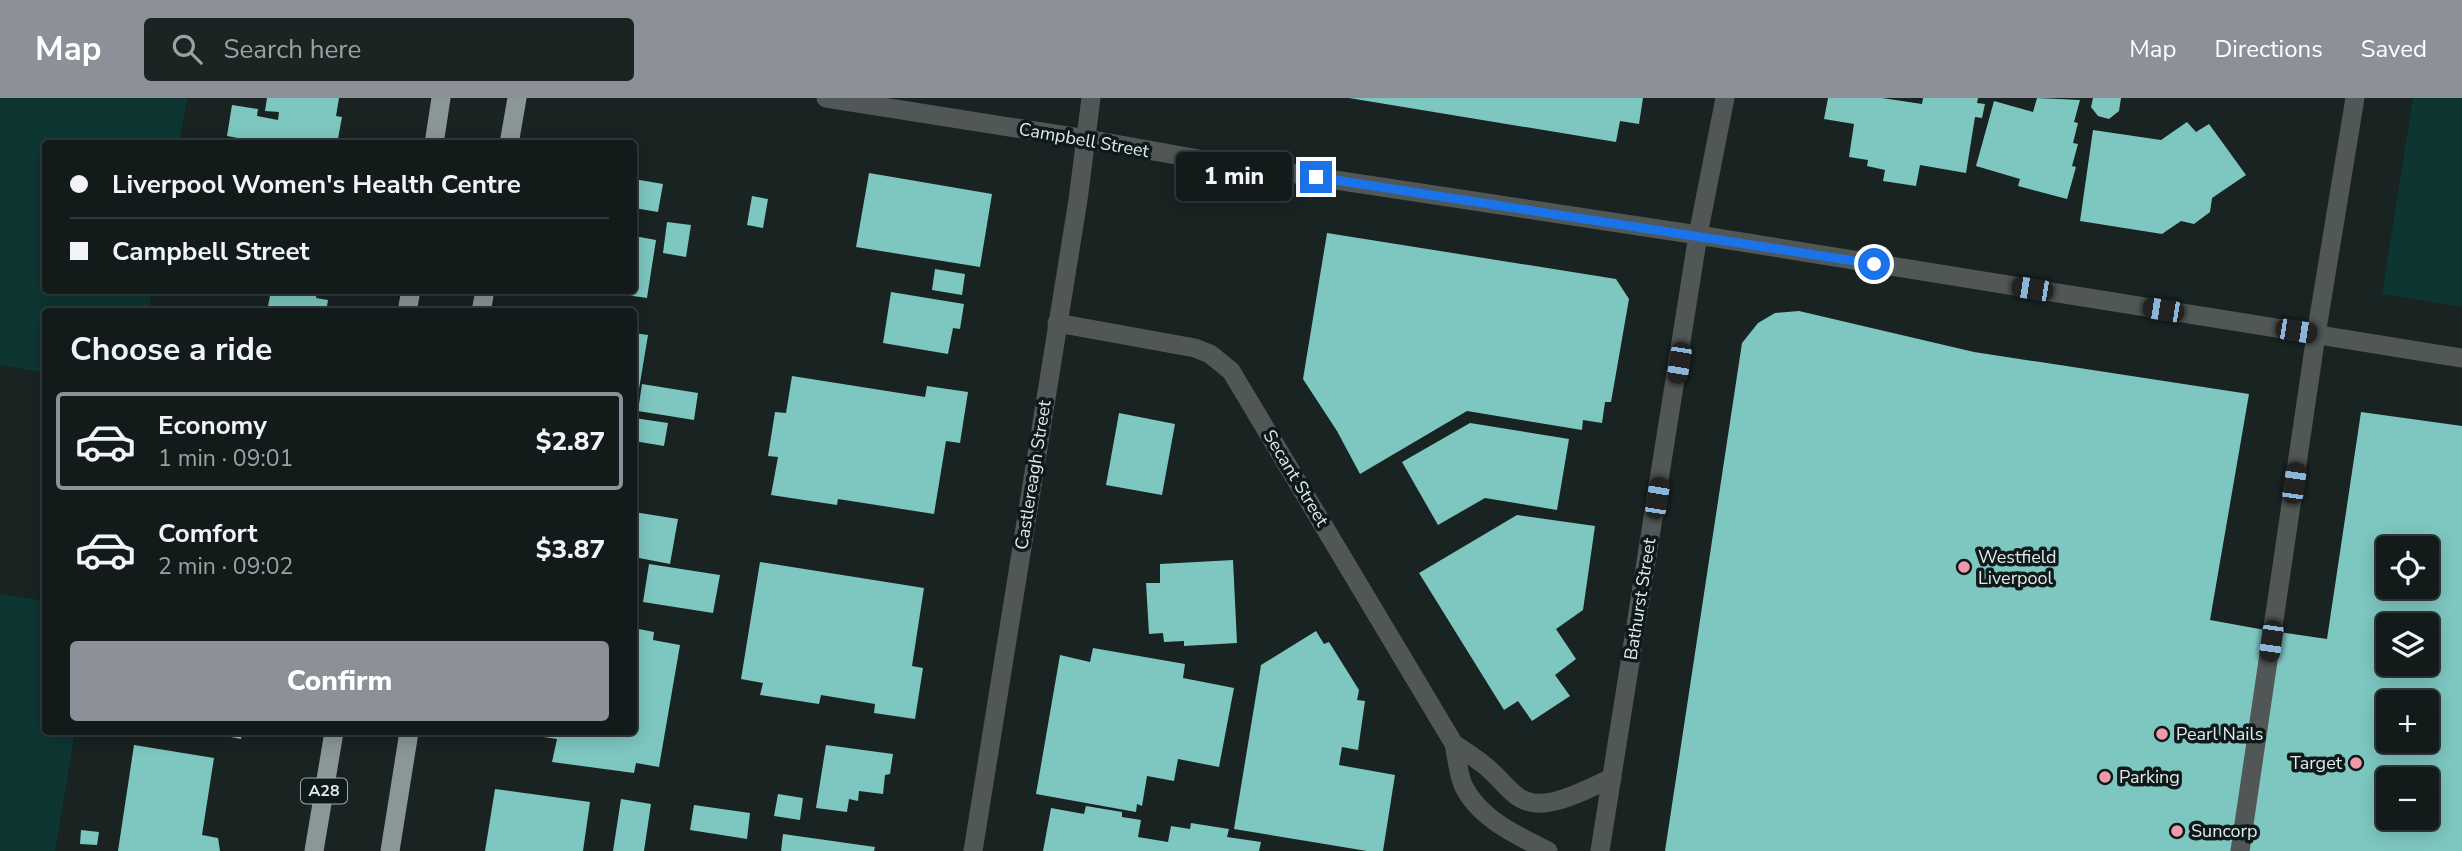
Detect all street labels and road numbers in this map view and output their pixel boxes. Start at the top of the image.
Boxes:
street label: Campbell Street [1017,117,1152,163]
street label: Castlereagh Street [1009,398,1057,551]
street label: Secant Street [1258,425,1335,531]
street label: Bathurst Street [1619,536,1662,662]
road number: A28 [301,778,347,804]

